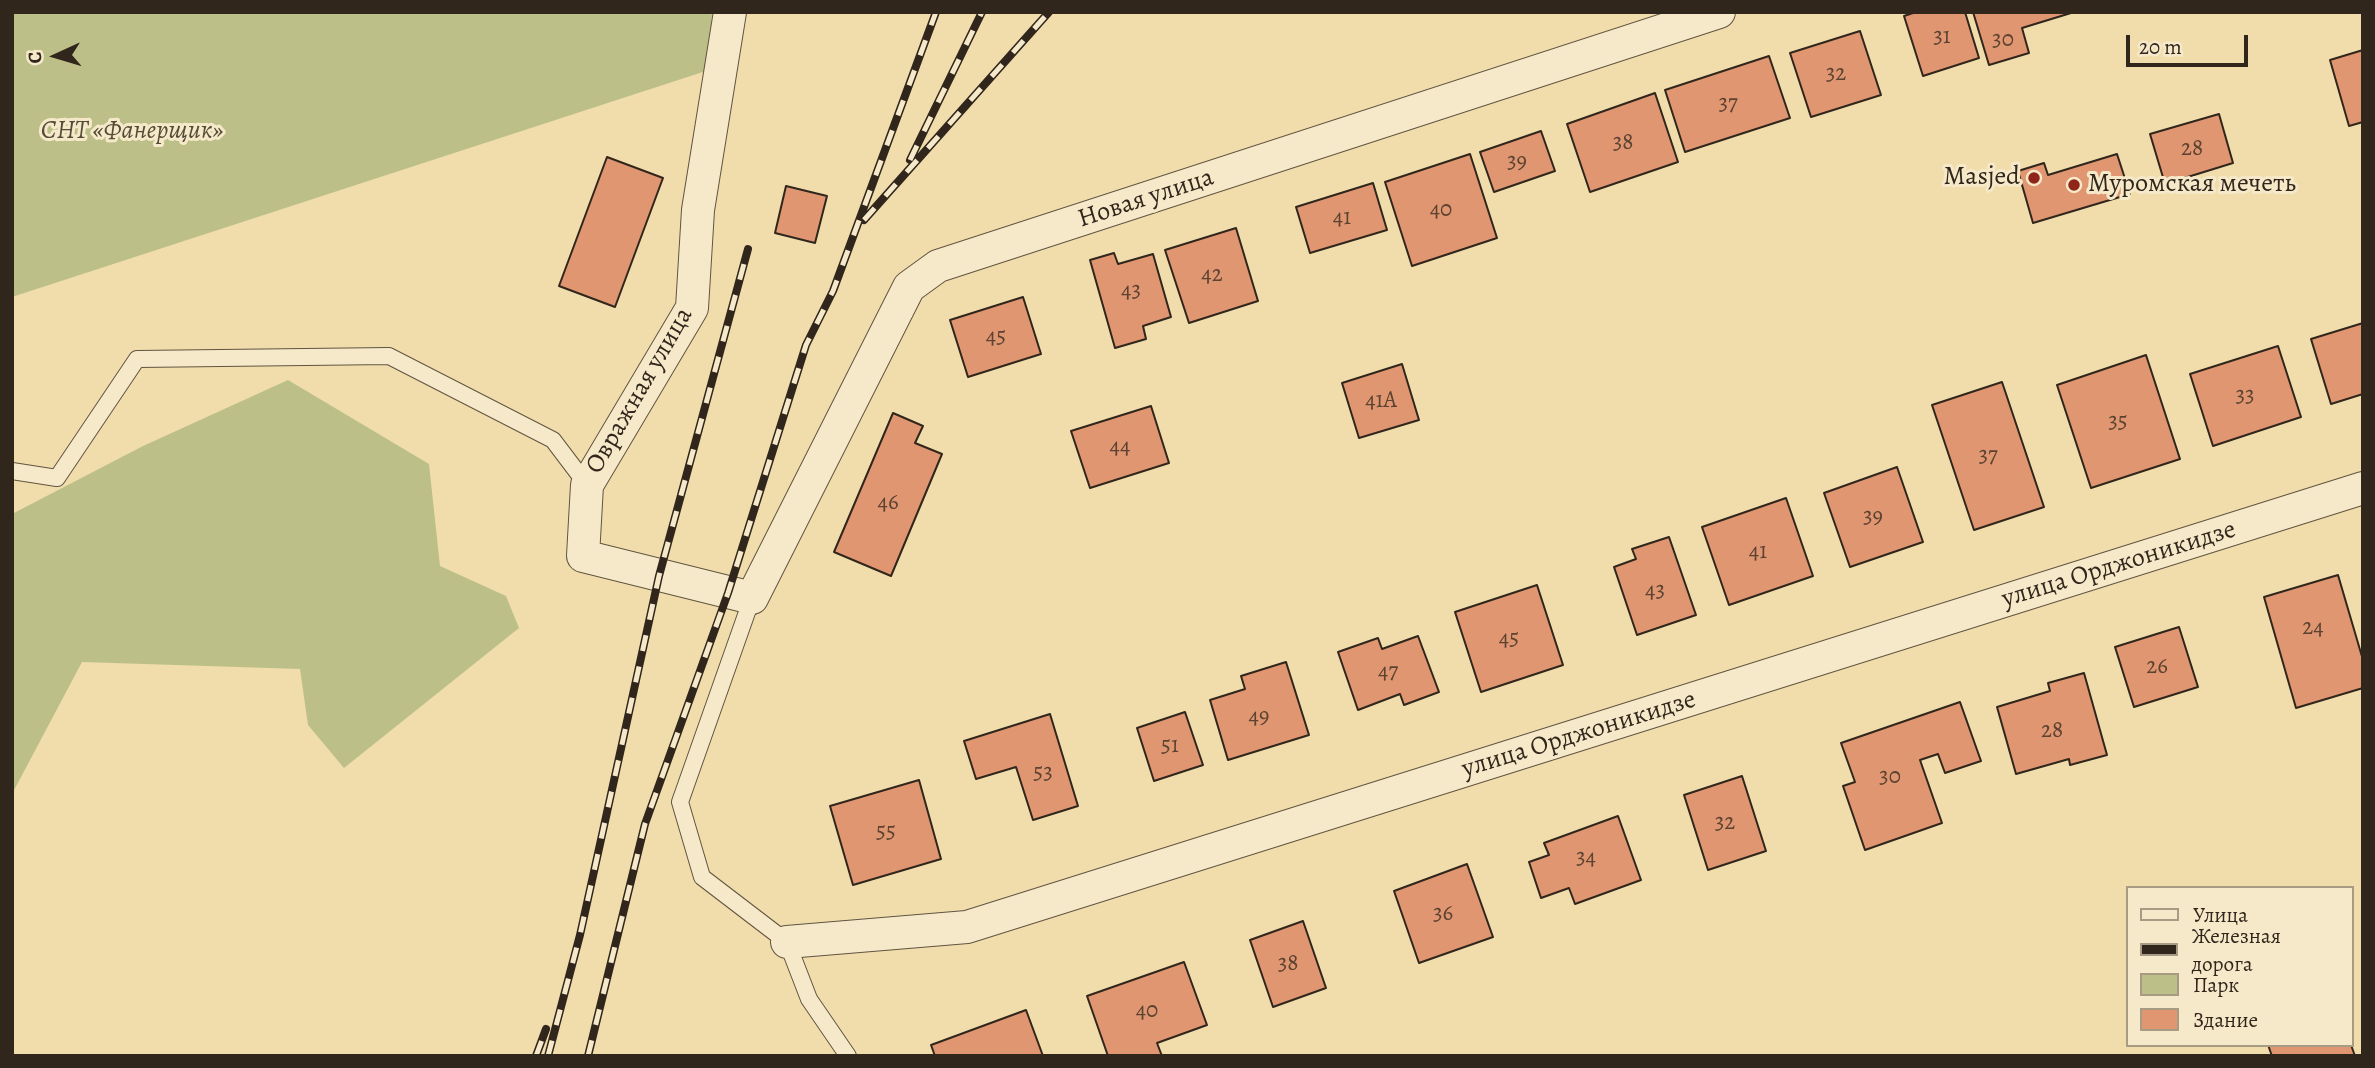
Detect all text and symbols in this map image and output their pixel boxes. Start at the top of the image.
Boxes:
north arrow [21,21,91,91]
scale bar [2130,21,2252,65]
house number: 31 [1933,23,1951,51]
house number: 30 [1992,26,2014,54]
text: 20 m [2139,33,2182,61]
text: С [22,51,48,64]
house number: 32 [1826,60,1846,88]
house number: 37 [1718,90,1738,118]
park label: СНТ «Фанерщик» [41,116,223,148]
house number: 38 [1613,129,1633,157]
house number: 28 [2181,135,2203,163]
house number: 39 [1507,148,1527,176]
street label: Новая улица [1074,162,1218,236]
place label: Masjed [1944,162,2020,194]
place label: Муромская мечеть [2088,169,2296,201]
marker: Masjed [2026,170,2042,186]
marker: Муромская мечеть [2066,177,2082,193]
house number: 40 [1430,196,1452,224]
house number: 41 [1333,204,1351,232]
house number: 42 [1201,261,1223,289]
house number: 43 [1121,277,1141,305]
street label: Овражная улица [580,302,700,480]
house number: 45 [986,323,1006,351]
house number: 33 [2235,382,2255,410]
house number: 41А [1365,387,1397,415]
house number: 35 [2108,408,2128,436]
house number: 44 [1110,433,1130,461]
house number: 37 [1978,442,1998,470]
house number: 46 [877,489,899,517]
house number: 39 [1863,503,1883,531]
street label: улица Орджоникидзе [1998,515,2240,615]
house number: 41 [1749,538,1767,566]
house number: 43 [1645,577,1665,605]
house number: 24 [2302,614,2324,642]
house number: 45 [1499,625,1519,653]
house number: 26 [2146,653,2168,681]
house number: 47 [1378,658,1398,686]
street label: улица Орджоникидзе [1458,685,1700,785]
house number: 49 [1249,703,1269,731]
house number: 28 [2041,717,2063,745]
house number: 51 [1161,732,1179,760]
house number: 53 [1033,759,1053,787]
house number: 30 [1879,763,1901,791]
house number: 32 [1715,809,1735,837]
house number: 55 [876,818,896,846]
house number: 34 [1576,844,1596,872]
legend [2126,886,2354,1047]
house number: 36 [1433,900,1453,928]
text: Улица [2193,901,2248,929]
text: Железная дорога [2192,922,2281,978]
house number: 38 [1278,950,1298,978]
text: Парк [2193,971,2239,999]
house number: 40 [1136,997,1158,1025]
text: Здание [2193,1006,2258,1034]

